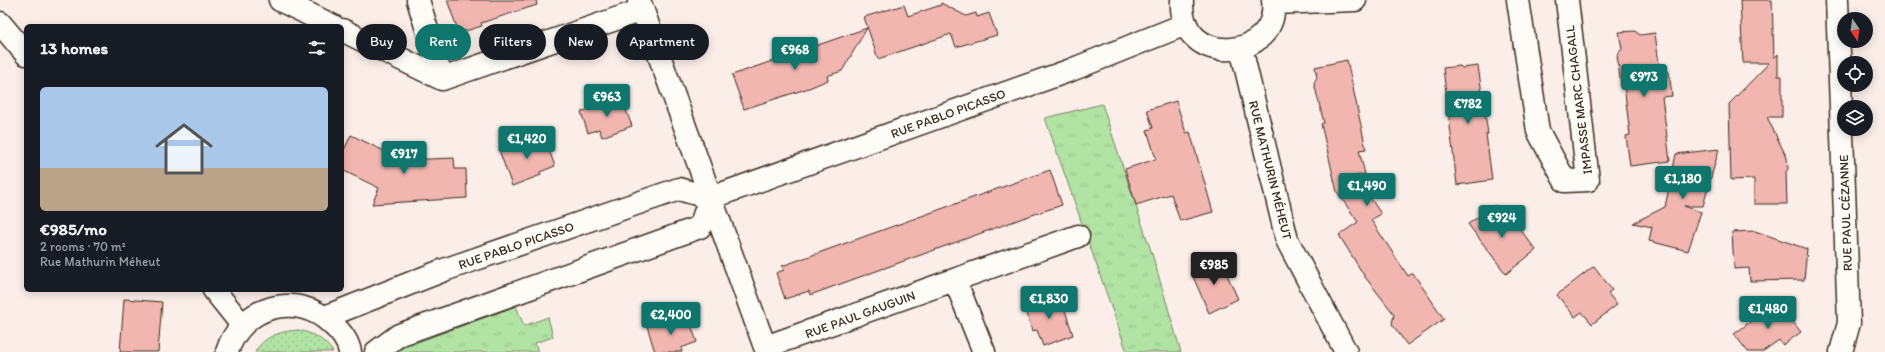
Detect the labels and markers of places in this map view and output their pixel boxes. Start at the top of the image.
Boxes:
pin: €968 [771,37,819,71]
pin: €973 [1620,64,1668,98]
pin: €963 [583,84,631,118]
pin: €782 [1444,91,1492,125]
pin: €1,420 [494,126,560,160]
pin: €917 [380,141,428,175]
pin: €1,180 [1650,166,1716,200]
pin: €1,490 [1334,173,1400,207]
pin: €924 [1478,205,1526,239]
pin: €985 [1190,252,1238,286]
pin: €1,830 [1016,286,1082,320]
pin: €1,480 [1735,296,1801,330]
pin: €2,400 [638,302,704,336]

